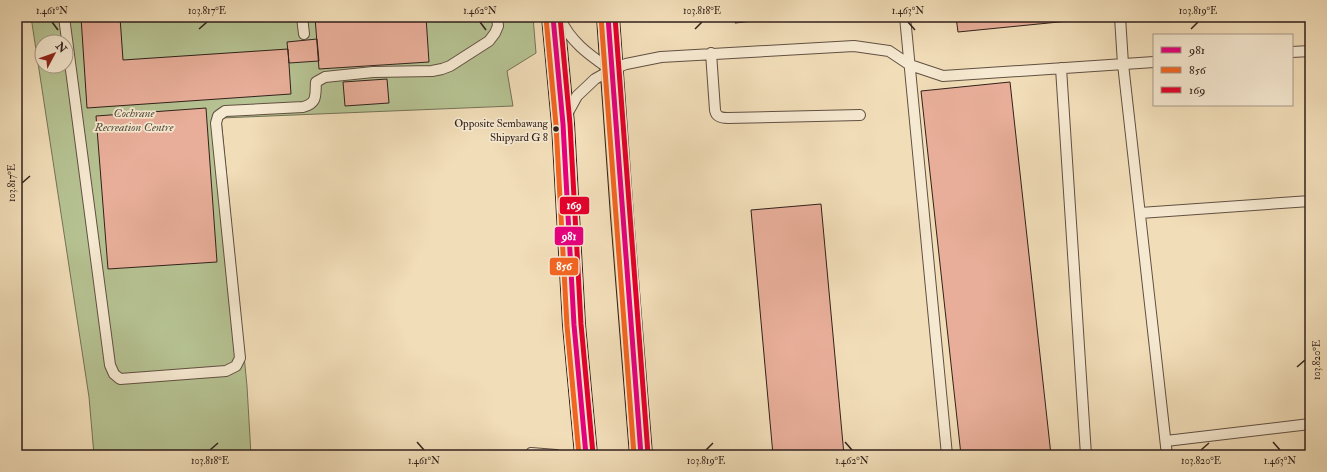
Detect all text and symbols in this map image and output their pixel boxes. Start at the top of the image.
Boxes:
text: 1.461°N [36,5,68,17]
text: 103.817°E [188,5,226,17]
text: 1.462°N [463,5,497,17]
text: 103.818°E [683,5,721,17]
text: 1.463°N [892,5,924,17]
text: 103.819°E [1179,5,1217,17]
north arrow [34,34,74,74]
legend [1153,34,1293,106]
text: N [52,39,70,57]
text: 981 [1188,43,1205,58]
text: 856 [1189,63,1207,78]
text: 169 [1189,83,1205,98]
park label: Cochrane Recreation Centre [94,106,174,135]
place label: Opposite Sembawang Shipyard G 8 [454,117,549,145]
marker: Opposite Sembawang Shipyard G 8 [551,124,561,134]
text: 103.817°E [6,164,18,202]
line badge: 169 [559,196,590,215]
text: 169 [566,199,582,212]
line badge: 981 [554,226,584,246]
text: 981 [561,230,576,243]
line badge: 856 [549,257,579,276]
text: 856 [556,260,573,273]
text: 103.820°E [1311,340,1323,380]
text: 103.818°E [191,455,229,467]
text: 1.461°N [408,455,440,467]
text: 103.819°E [687,455,725,467]
text: 1.462°N [835,455,869,467]
text: 103.820°E [1181,455,1221,467]
text: 1.463°N [1264,455,1296,467]

